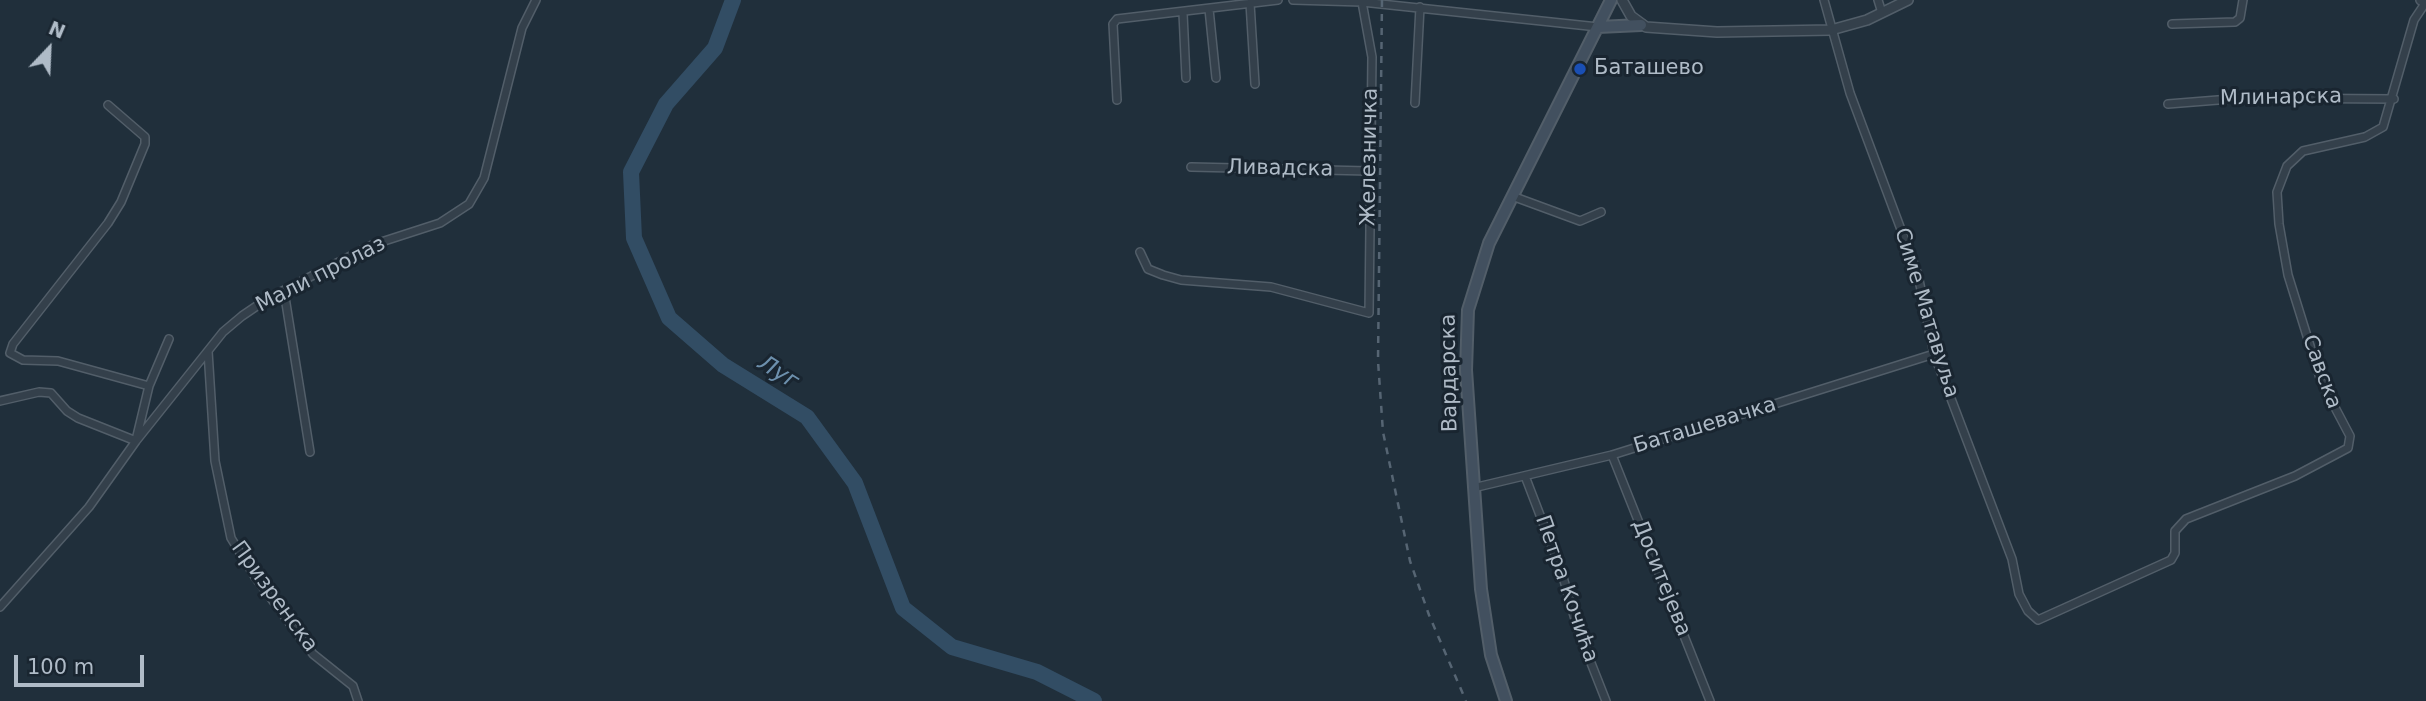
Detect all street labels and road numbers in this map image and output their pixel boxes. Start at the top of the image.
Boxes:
street label: Млинарска [2220,84,2342,112]
street label: Железничка [1356,88,1384,226]
street label: Ливадска [1227,155,1333,183]
street label: Симе Матавуља [1888,225,1964,401]
street label: Мали пролаз [252,232,390,318]
street label: Вардарска [1436,314,1464,432]
street label: Савска [2296,332,2346,412]
street label: Баташевачка [1631,392,1779,460]
street label: Петра Кочића [1529,512,1603,666]
street label: Доситејева [1626,516,1696,640]
street label: Призренска [225,537,323,657]

